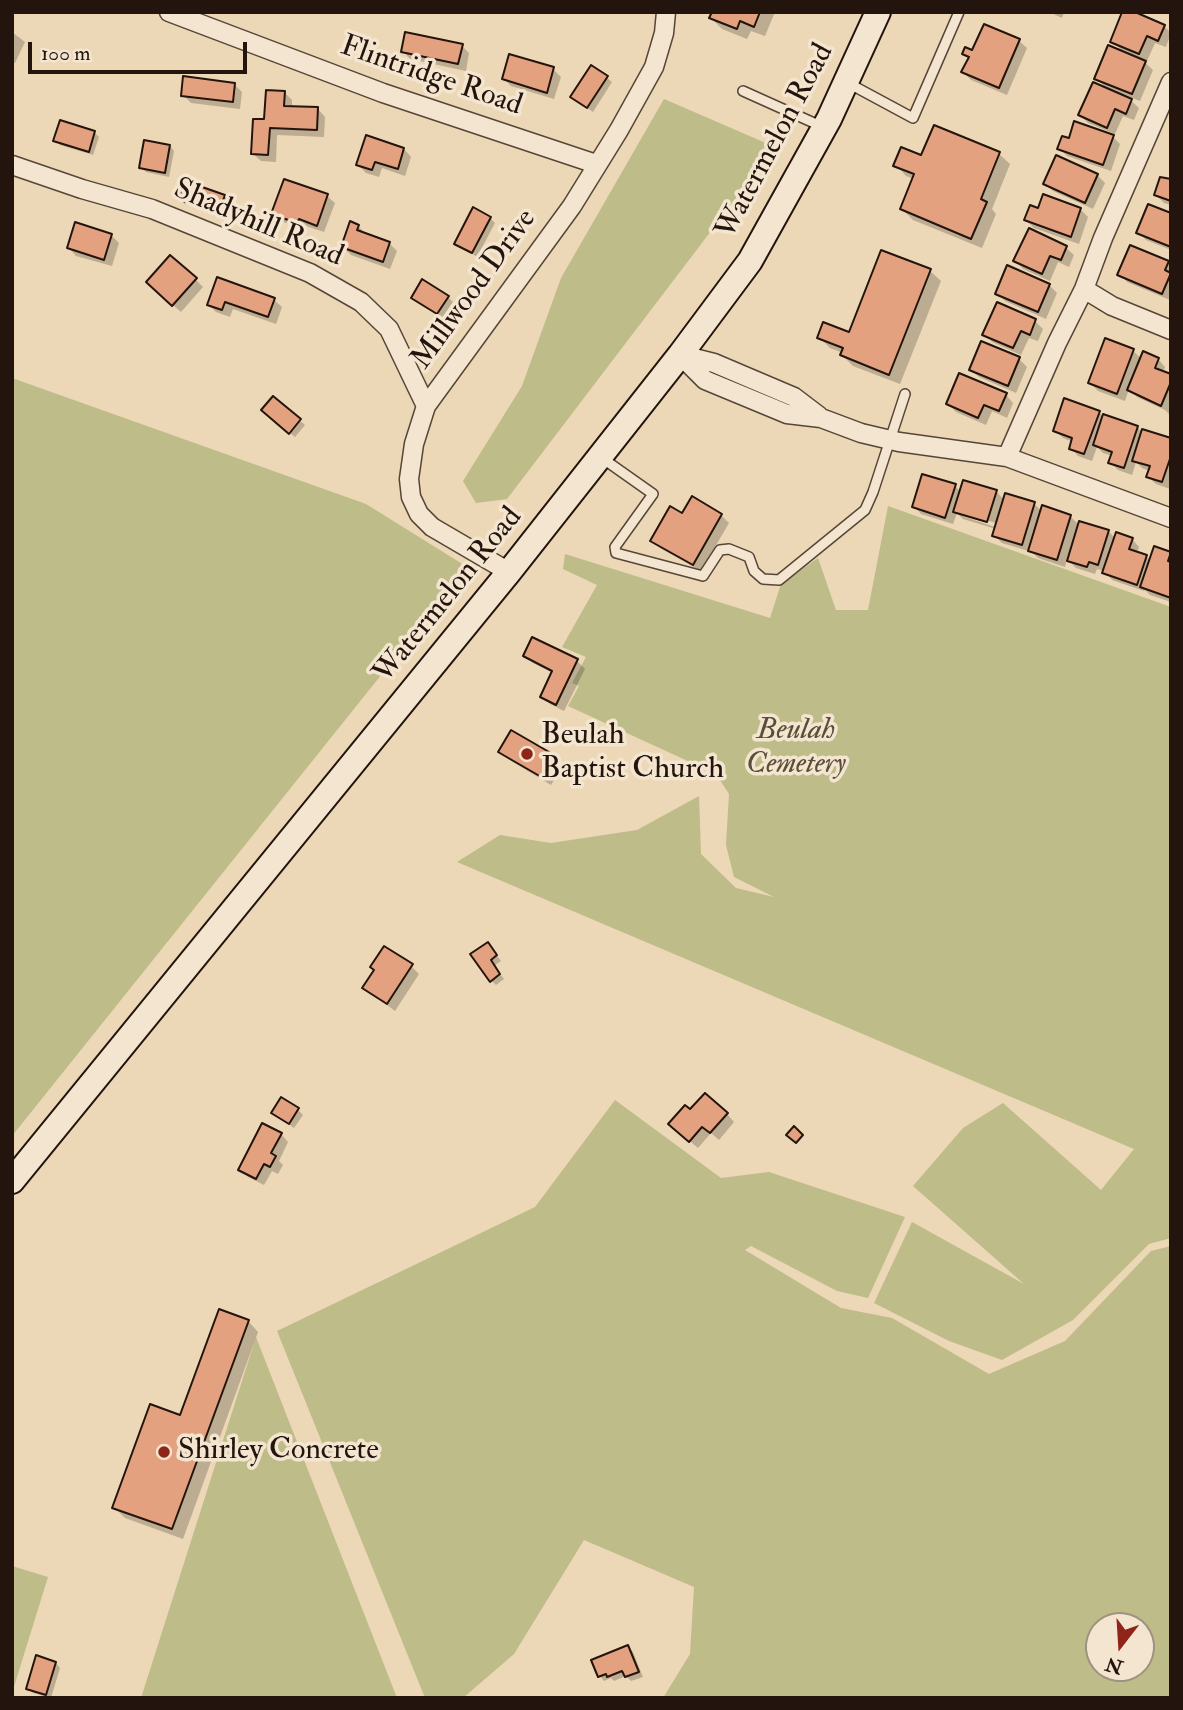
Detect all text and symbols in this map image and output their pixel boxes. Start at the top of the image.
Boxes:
scale bar [32,28,250,72]
street label: Flintridge Road [335,29,527,125]
street label: Watermelon Road [709,38,843,246]
text: 100 m [41,40,91,67]
street label: Shadyhill Road [168,172,348,276]
street label: Millwood Drive [405,203,545,377]
street label: Watermelon Road [367,501,531,691]
park label: Beulah Cemetery [746,714,846,784]
place label: Beulah Baptist Church [541,719,724,790]
marker: Beulah Baptist Church [519,746,535,762]
place label: Shirley Concrete [178,1434,379,1470]
marker: Shirley Concrete [156,1444,172,1460]
north arrow [1085,1612,1155,1682]
text: N [1103,1651,1126,1679]

